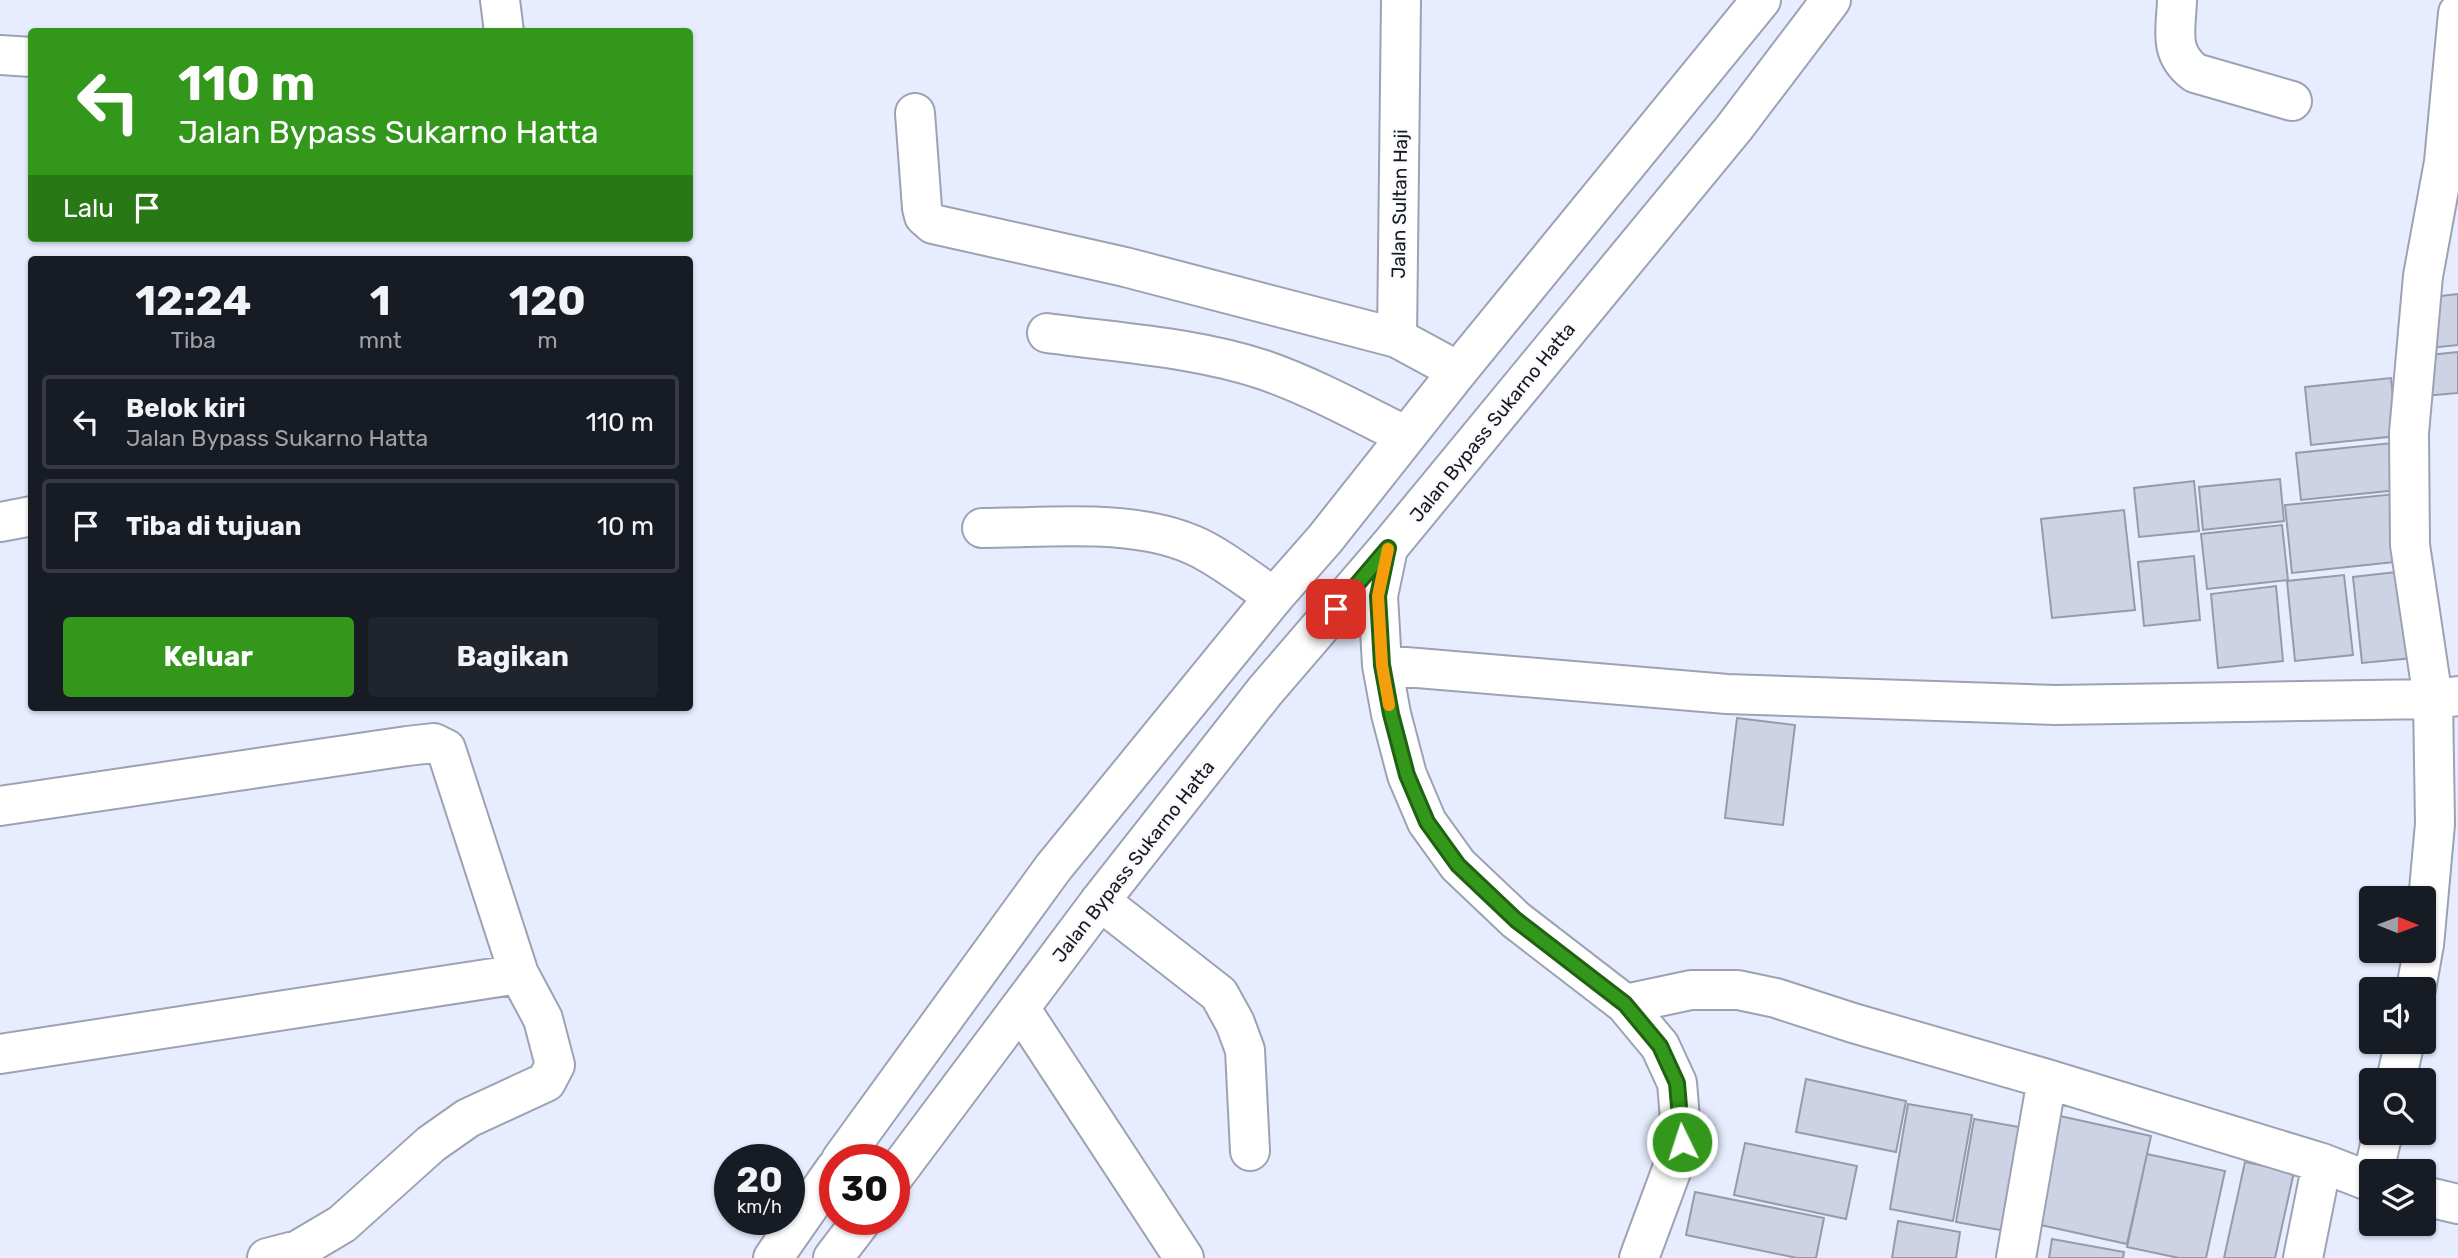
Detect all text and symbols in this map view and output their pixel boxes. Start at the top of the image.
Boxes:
text: 110 m [178,54,315,112]
icon: left [63,56,154,147]
text: Jalan Bypass Sukarno Hatta [178,113,599,151]
street label: Jalan Sultan Haji [1387,129,1412,279]
icon: arrive [128,189,166,227]
text: Lalu [63,193,114,224]
text: 12:24 [135,276,251,326]
text: 1 [370,276,391,326]
text: 120 [509,276,586,326]
street label: Jalan Bypass Sukarno Hatta [1405,318,1580,527]
text: Tiba [171,326,216,354]
text: mnt [359,326,402,354]
text: m [537,326,558,354]
text: Belok kiri [126,393,246,424]
icon: left [67,403,105,441]
text: 110 m [586,407,654,438]
text: Jalan Bypass Sukarno Hatta [126,424,428,452]
icon: arrive [67,507,105,545]
text: Tiba di tujuan [126,511,301,542]
text: 10 m [597,511,654,542]
pin [1306,579,1366,639]
icon: arrive [1317,590,1355,628]
button: Keluar [63,617,354,697]
button: Bagikan [368,617,658,697]
street label: Jalan Bypass Sukarno Hatta [1047,756,1219,967]
north arrow [2359,886,2436,962]
map controls [2359,886,2436,1236]
button: sound [2359,977,2436,1054]
button: search [2359,1068,2436,1145]
position arrow [1645,1105,1719,1179]
speed limit sign: 30 [819,1144,910,1235]
text: 20 [736,1159,783,1201]
button: layers [2359,1159,2436,1236]
text: km/h [737,1196,782,1218]

